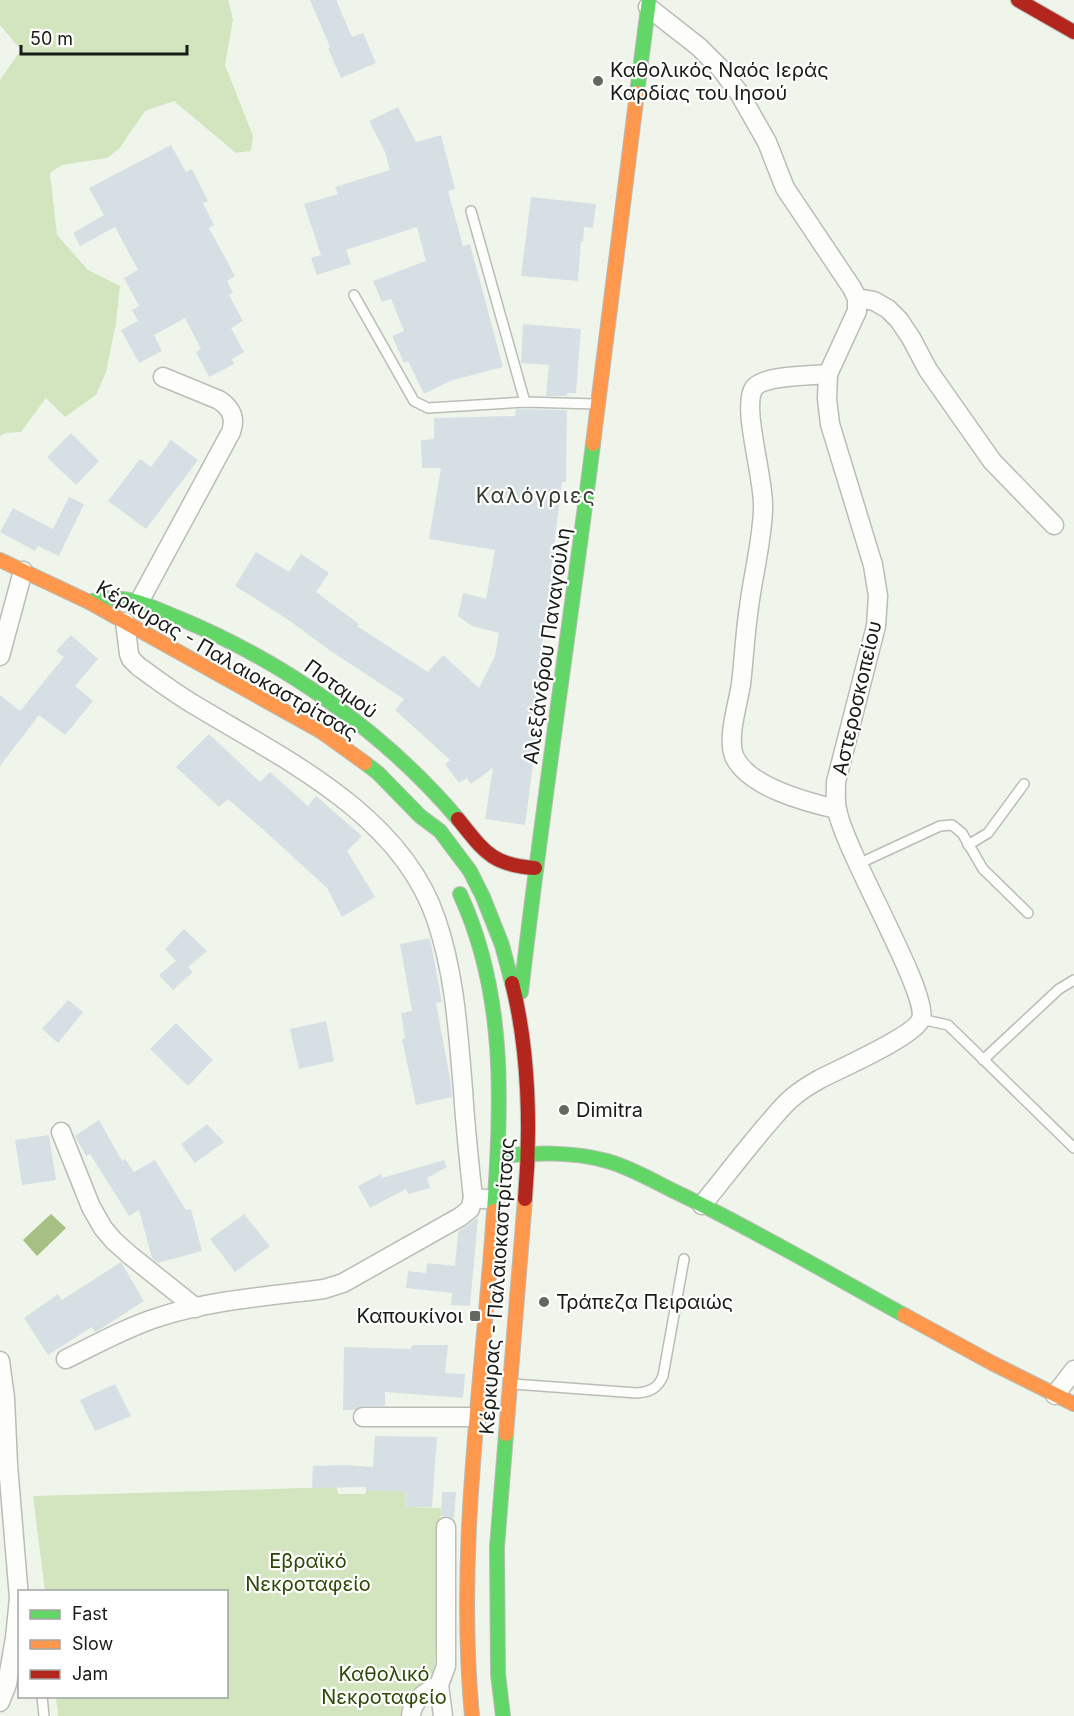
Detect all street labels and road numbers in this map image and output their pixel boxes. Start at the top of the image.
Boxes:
street label: Αλεξάνδρου Παναγούλη [519,526,575,766]
street label: Κέρκυρας - Παλαιοκαστρίτσας [92,575,362,745]
street label: Αστεροσκοπείου [828,618,886,778]
street label: Ποταμού [300,654,382,724]
street label: Κέρκυρας - Παλαιοκαστρίτσας [475,1137,519,1435]

